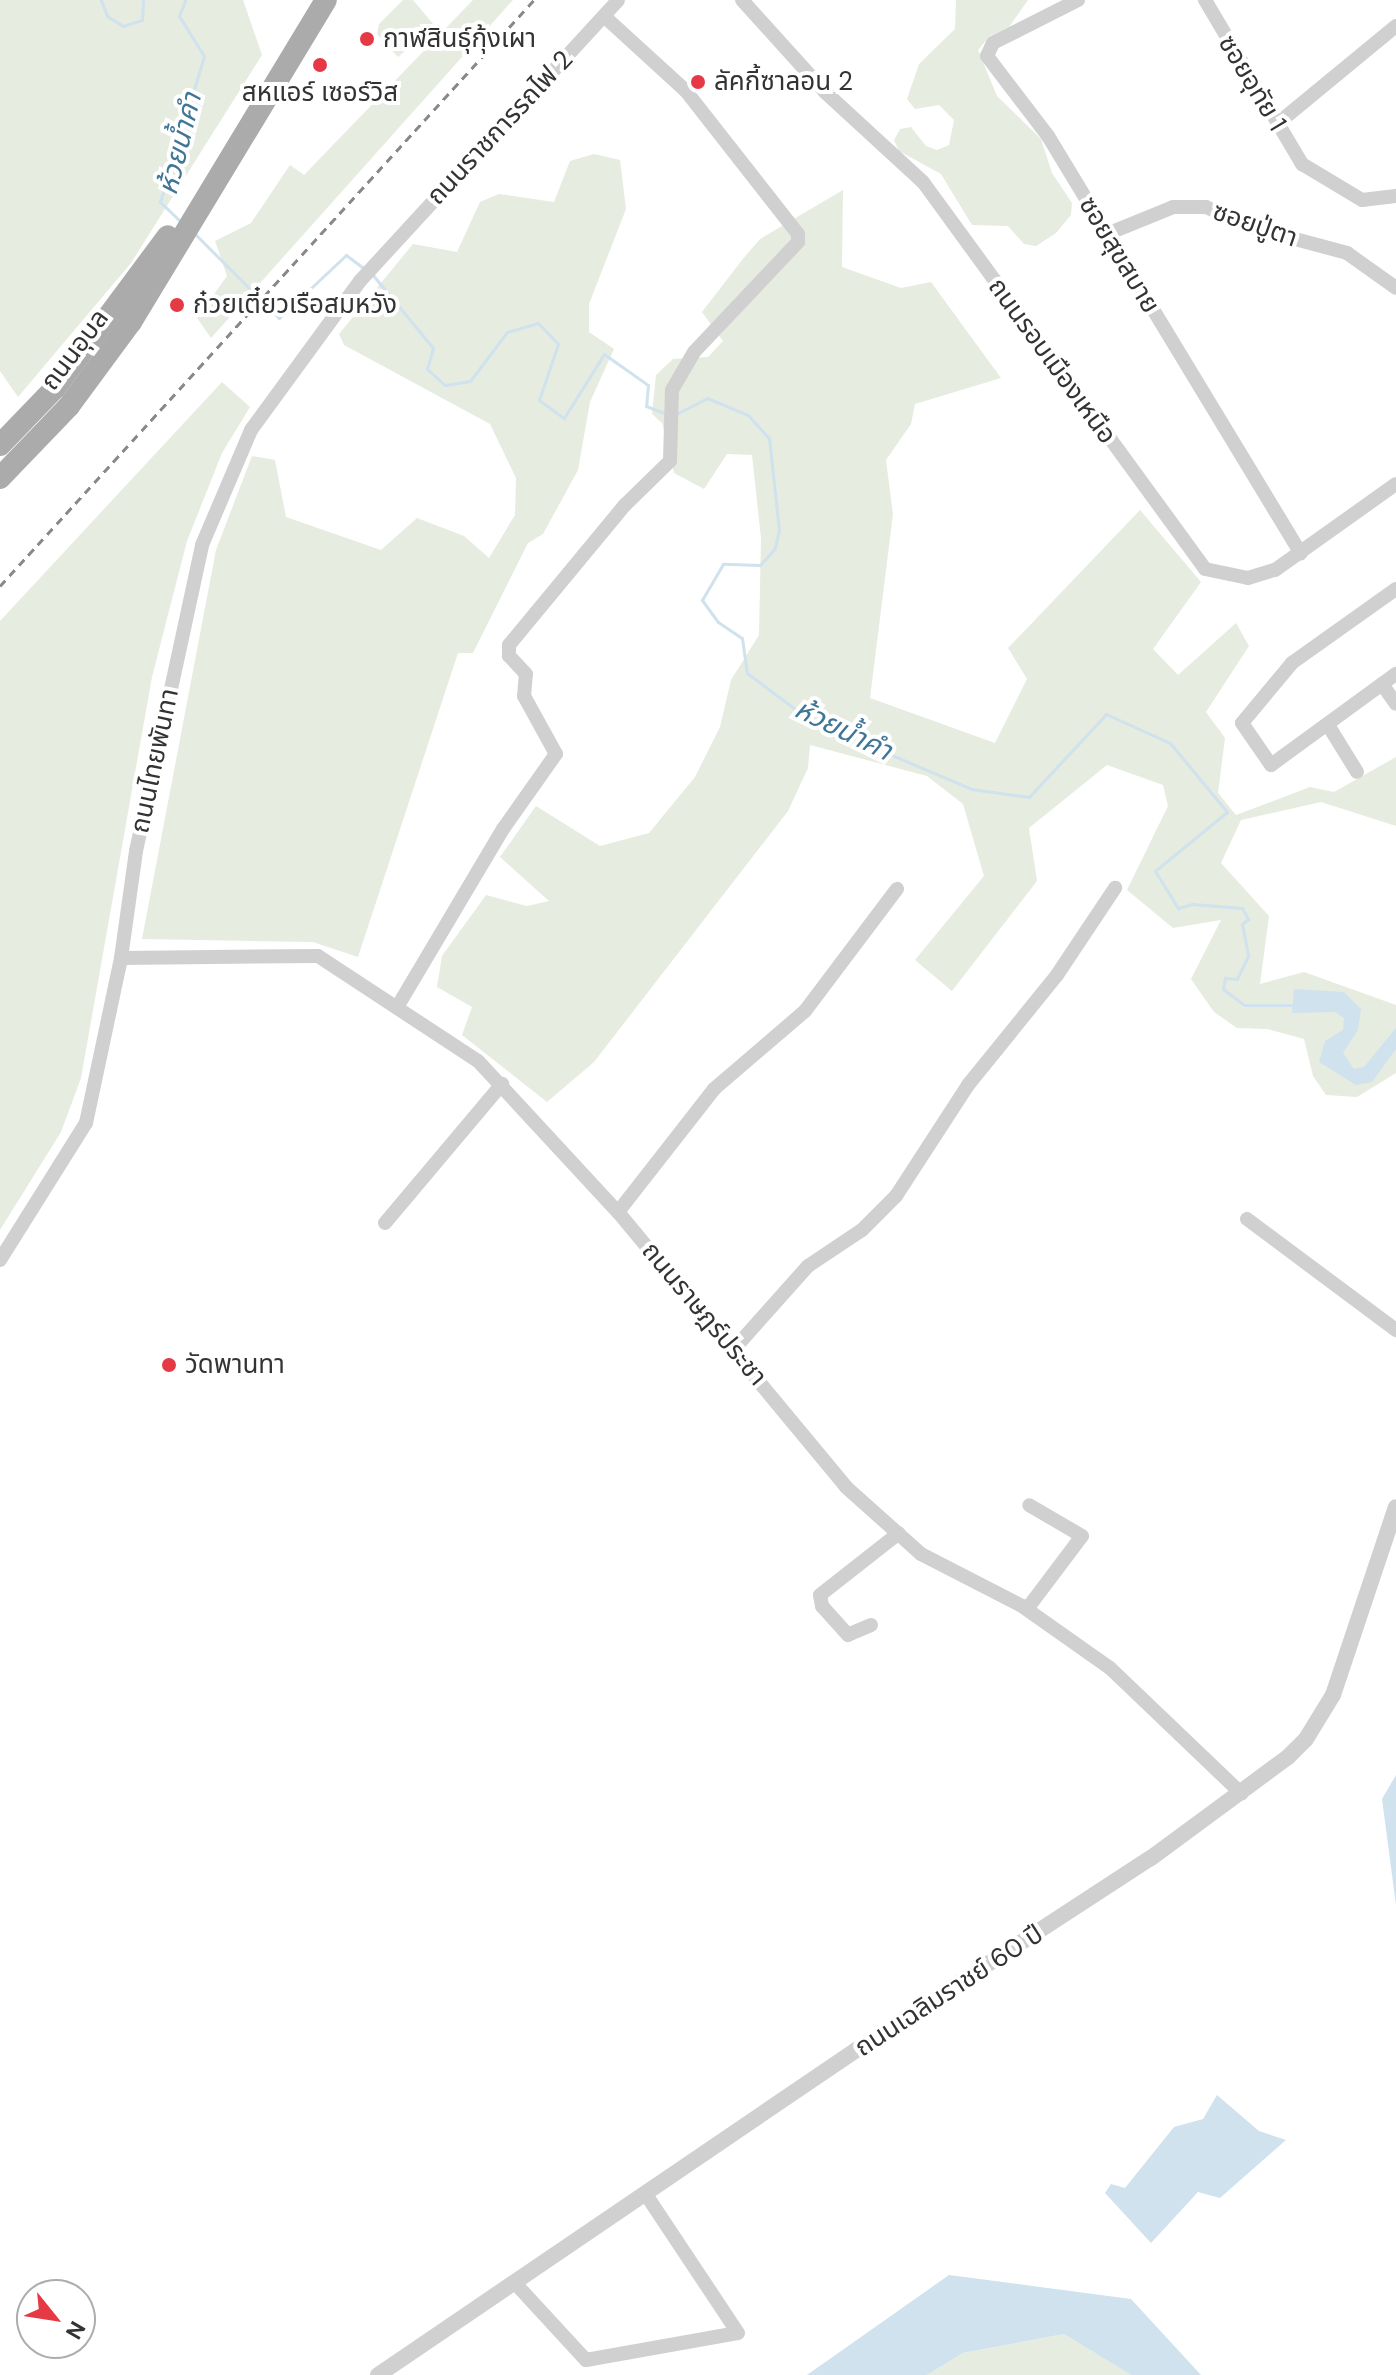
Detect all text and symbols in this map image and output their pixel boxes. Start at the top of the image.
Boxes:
place label: กาฬสินธุ์กุ้งเผา [383,23,536,55]
marker: กาฬสินธุ์กุ้งเผา [358,30,376,48]
street label: ซอยอุทัย 1 [1211,30,1293,136]
street label: ถนนราชการรถไฟ 2 [421,44,579,212]
marker: สหแอร์ เซอร์วิส [311,56,329,74]
place label: ลัคกี้ซาลอน 2 [714,66,853,98]
marker: ลัคกี้ซาลอน 2 [689,73,707,91]
place label: สหแอร์ เซอร์วิส [242,77,398,109]
water label: ห้วยน้ำคำ [151,90,209,198]
street label: ซอยสุขสบาย [1072,191,1166,319]
street label: ซอยปู่ตา [1208,196,1302,254]
street label: ถนนรอบเมืองเหนือ [981,272,1123,450]
place label: ก๋วยเตี๋ยวเรือสมหวัง [193,289,397,321]
marker: ก๋วยเตี๋ยวเรือสมหวัง [168,296,186,314]
street label: ถนนอุบล [35,303,115,397]
street label: ถนนไทยพันทา [124,686,186,836]
water label: ห้วยน้ำคำ [789,692,897,768]
street label: ถนนราษฎร์ประชา [635,1236,773,1392]
place label: วัดพานทา [185,1349,285,1381]
marker: วัดพานทา [160,1356,178,1374]
street label: ถนนเฉลิมราชย์ 60 ปี [849,1919,1049,2063]
north arrow [16,2279,96,2359]
text: N [59,2316,92,2344]

